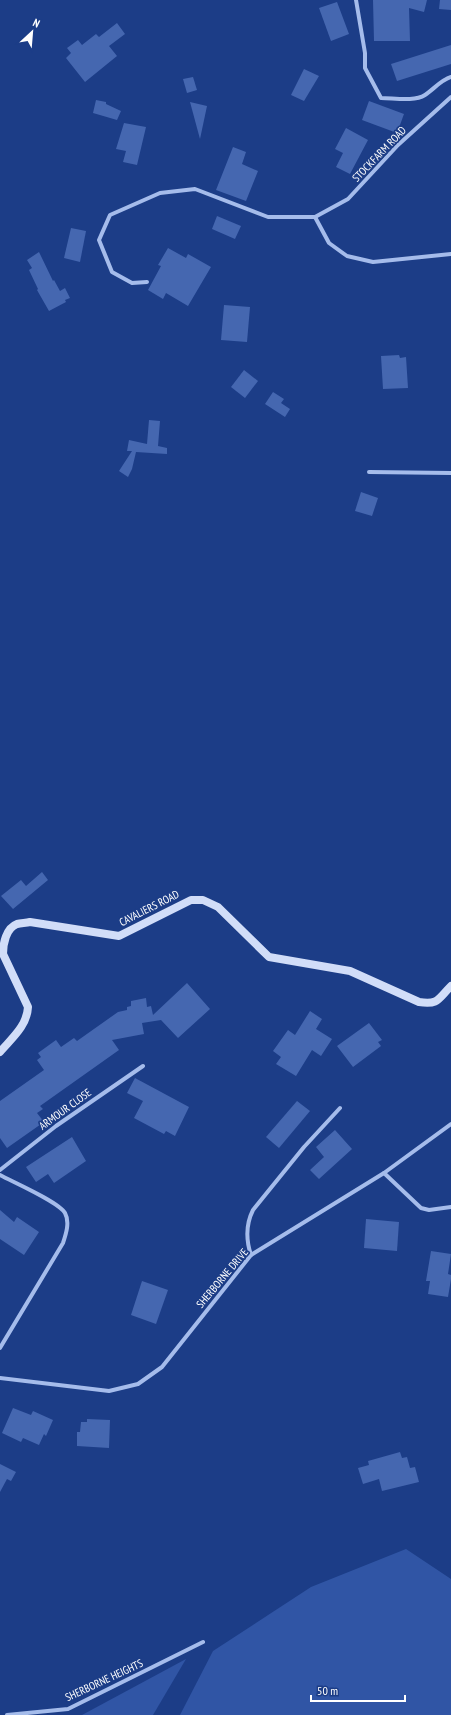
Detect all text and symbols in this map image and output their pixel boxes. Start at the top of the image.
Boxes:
north arrow [12,12,52,52]
text: N [31,15,42,31]
street label: STOCKFARM ROAD [349,123,409,185]
street label: CAVALIERS ROAD [117,887,181,929]
street label: ARMOUR CLOSE [36,1085,94,1133]
street label: SHERBORNE DRIVE [193,1245,251,1311]
street label: SHERBORNE HEIGHTS [63,1656,145,1704]
scale bar [311,1677,405,1703]
text: 50 m [317,1683,338,1698]

